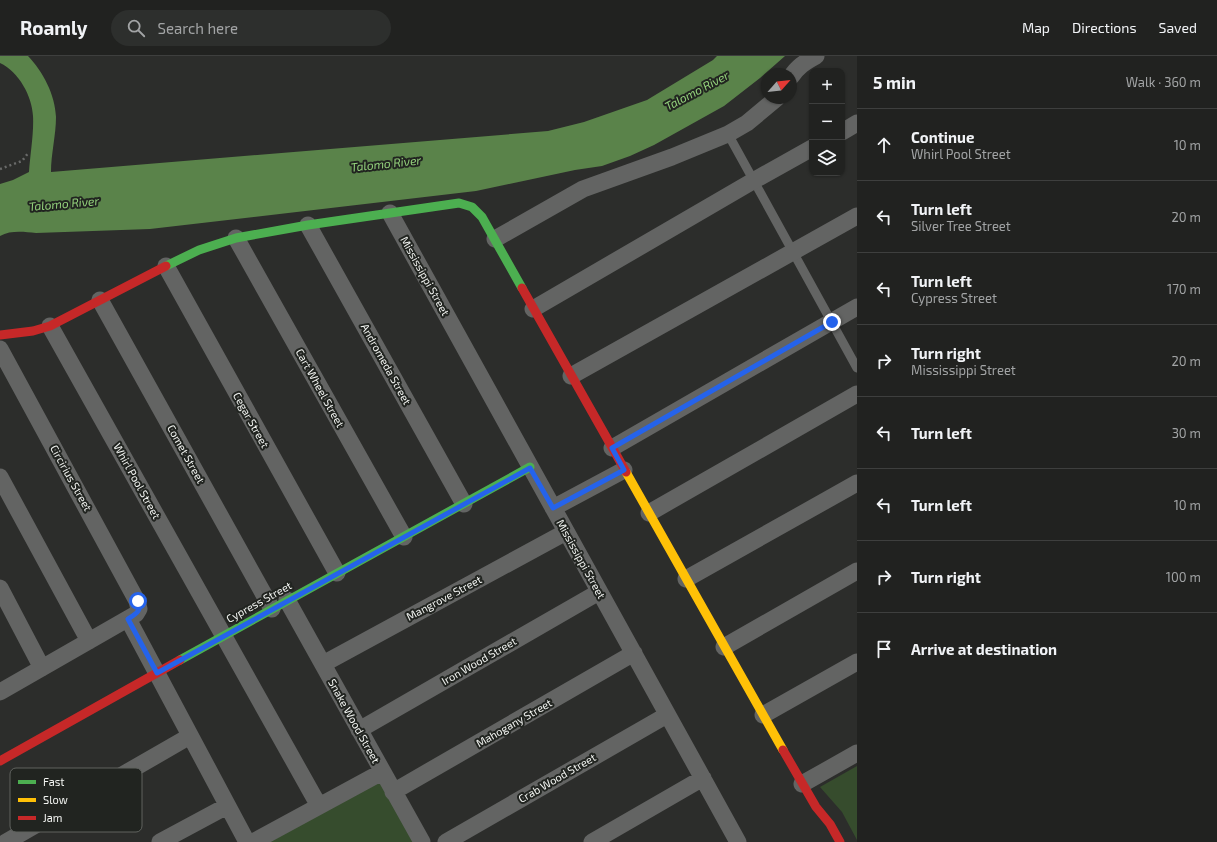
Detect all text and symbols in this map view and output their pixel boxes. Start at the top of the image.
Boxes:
search box [111,10,391,46]
text: Roamly [20,16,87,39]
icon: search [125,17,147,39]
text: Search here [157,19,238,37]
text: Map [1022,19,1050,36]
text: Directions [1072,19,1137,36]
text: Saved [1159,19,1197,36]
water label: Talomo River [662,67,731,113]
north arrow [761,68,797,104]
map controls [809,68,845,176]
button: + [809,68,845,104]
text: 5 min [873,72,916,92]
text: Walk · 360 m [1126,74,1201,90]
button: − [809,104,845,140]
text: Continue [911,128,974,146]
icon: ahead [873,134,895,156]
text: 10 m [1174,137,1201,153]
button: layers [809,140,845,176]
text: Whirl Pool Street [911,146,1011,162]
water label: Talomo River [350,152,422,174]
water label: Talomo River [28,193,100,213]
text: Turn left [911,200,972,218]
icon: left [873,206,895,228]
text: 20 m [1172,209,1201,225]
text: Silver Tree Street [911,218,1011,234]
street label: Mississippi Street [398,234,453,318]
text: Turn left [911,272,972,290]
icon: left [873,278,895,300]
text: 170 m [1167,281,1201,297]
text: Cypress Street [911,290,997,306]
route end [823,313,841,331]
street label: Andromeda Street [359,321,414,407]
text: Turn right [911,344,981,362]
street label: Cart Wheel Street [293,346,347,429]
icon: right [873,350,895,372]
text: 20 m [1172,353,1201,369]
text: Mississippi Street [911,362,1016,378]
street label: Cegar Street [231,390,272,450]
street label: Comet Street [165,422,208,485]
icon: left [873,422,895,444]
text: Turn left [911,424,972,442]
text: 30 m [1172,425,1201,441]
street label: Whirl Pool Street [111,441,164,521]
street label: Circirius Street [48,443,95,513]
icon: left [873,494,895,516]
text: Turn left [911,496,972,514]
text: 10 m [1174,497,1201,513]
street label: Mississippi Street [554,517,609,601]
icon: right [873,566,895,588]
text: Turn right [911,568,981,586]
text: 100 m [1166,569,1201,585]
street label: Mangrove Street [404,572,484,623]
street label: Cypress Street [224,578,294,625]
route start [129,592,147,610]
street label: Iron Wood Street [439,634,518,687]
icon: arrive [873,638,895,660]
text: Arrive at destination [911,640,1057,658]
street label: Snake Wood Street [326,676,383,765]
street label: Mahogany Street [474,696,554,750]
street label: Crab Wood Street [516,750,598,805]
legend [10,768,142,832]
text: Fast [43,775,65,788]
text: Slow [43,793,68,806]
text: Jam [43,811,62,824]

